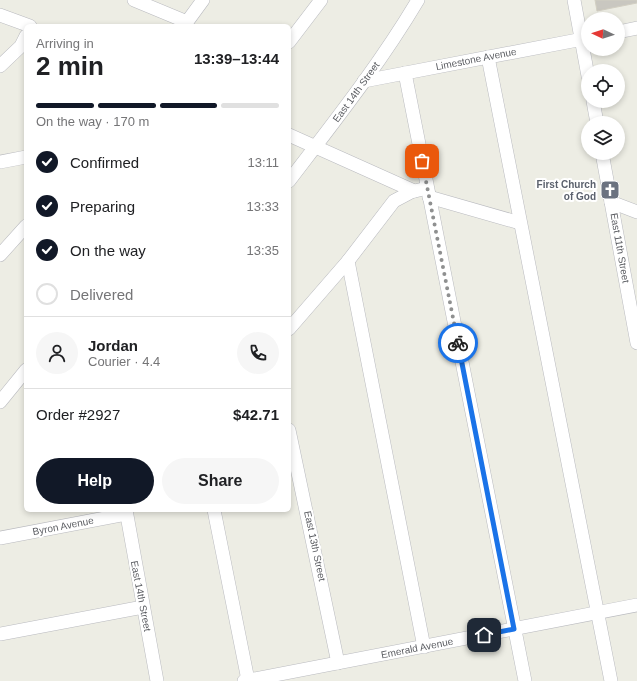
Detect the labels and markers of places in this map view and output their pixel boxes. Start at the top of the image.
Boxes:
pin [405,144,439,178]
place label: First Church of God [537,179,596,202]
church icon: First Church of God [599,179,621,201]
pin [467,618,501,652]

